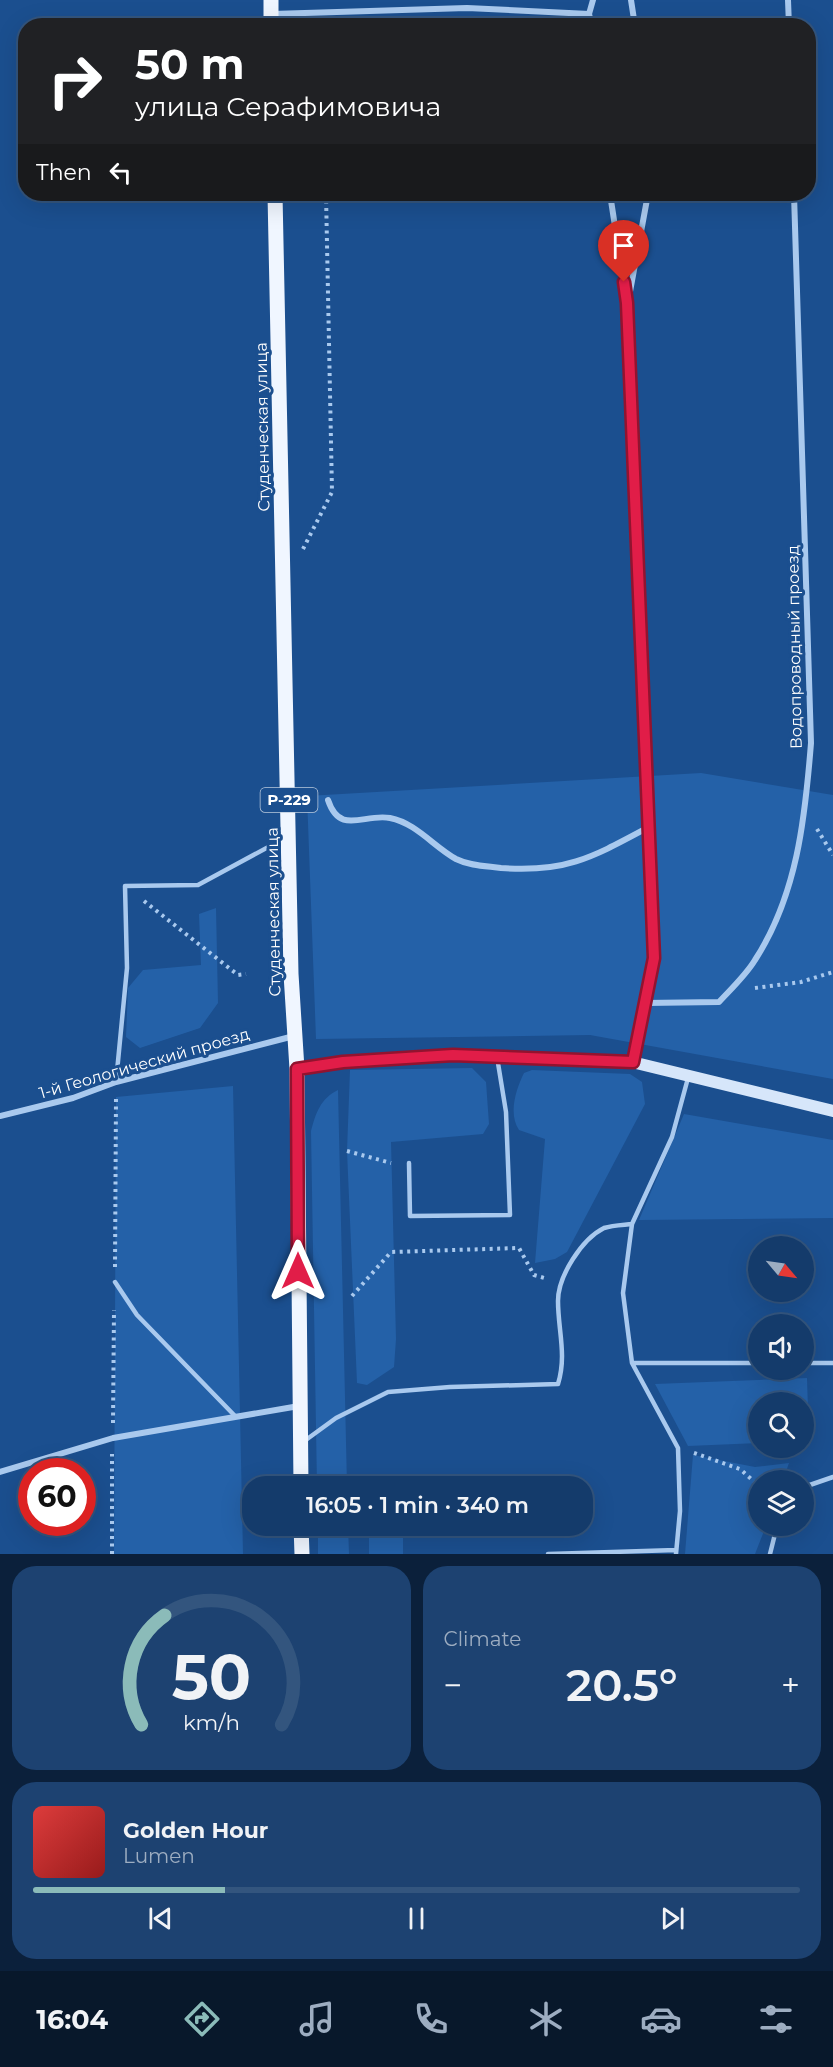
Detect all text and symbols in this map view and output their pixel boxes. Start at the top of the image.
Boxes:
text: 50 m [135,38,244,90]
icon: right [36,42,114,120]
text: улица Серафимовича [135,90,441,123]
icon: left [104,156,137,189]
text: Then [36,159,92,186]
pin [598,220,649,282]
icon: arrive [607,229,640,262]
street label: Студенческая улица [252,342,273,512]
street label: Водопроводный проезд [783,545,806,749]
road number: Р-229 [260,788,318,812]
street label: Студенческая улица [263,827,284,997]
street label: 1-й Геологический проезд [37,1024,252,1103]
north arrow [748,1236,814,1302]
map controls [748,1236,814,1536]
position arrow [266,1239,330,1303]
button: sound [748,1314,814,1380]
button: search [748,1392,814,1458]
speed limit sign: 60 [18,1458,96,1536]
button: layers [748,1470,814,1536]
text: 16:05 · 1 min · 340 m [306,1492,529,1519]
text: Climate [444,1627,521,1651]
text: 50 [171,1639,251,1715]
text: 20.5° [566,1657,678,1712]
text: − [444,1665,462,1705]
text: + [781,1665,800,1705]
text: km/h [183,1709,240,1735]
text: Golden Hour [123,1817,268,1844]
text: Lumen [123,1844,195,1868]
icon: previous [144,1902,177,1935]
icon: pause [400,1902,433,1935]
icon: next [656,1902,689,1935]
icon: directions [181,1998,223,2040]
icon: music [296,1998,338,2040]
icon: phone [410,1998,452,2040]
icon: climate [525,1998,567,2040]
icon: car [640,1998,682,2040]
icon: filters [755,1998,797,2040]
text: 16:04 [36,2003,108,2036]

